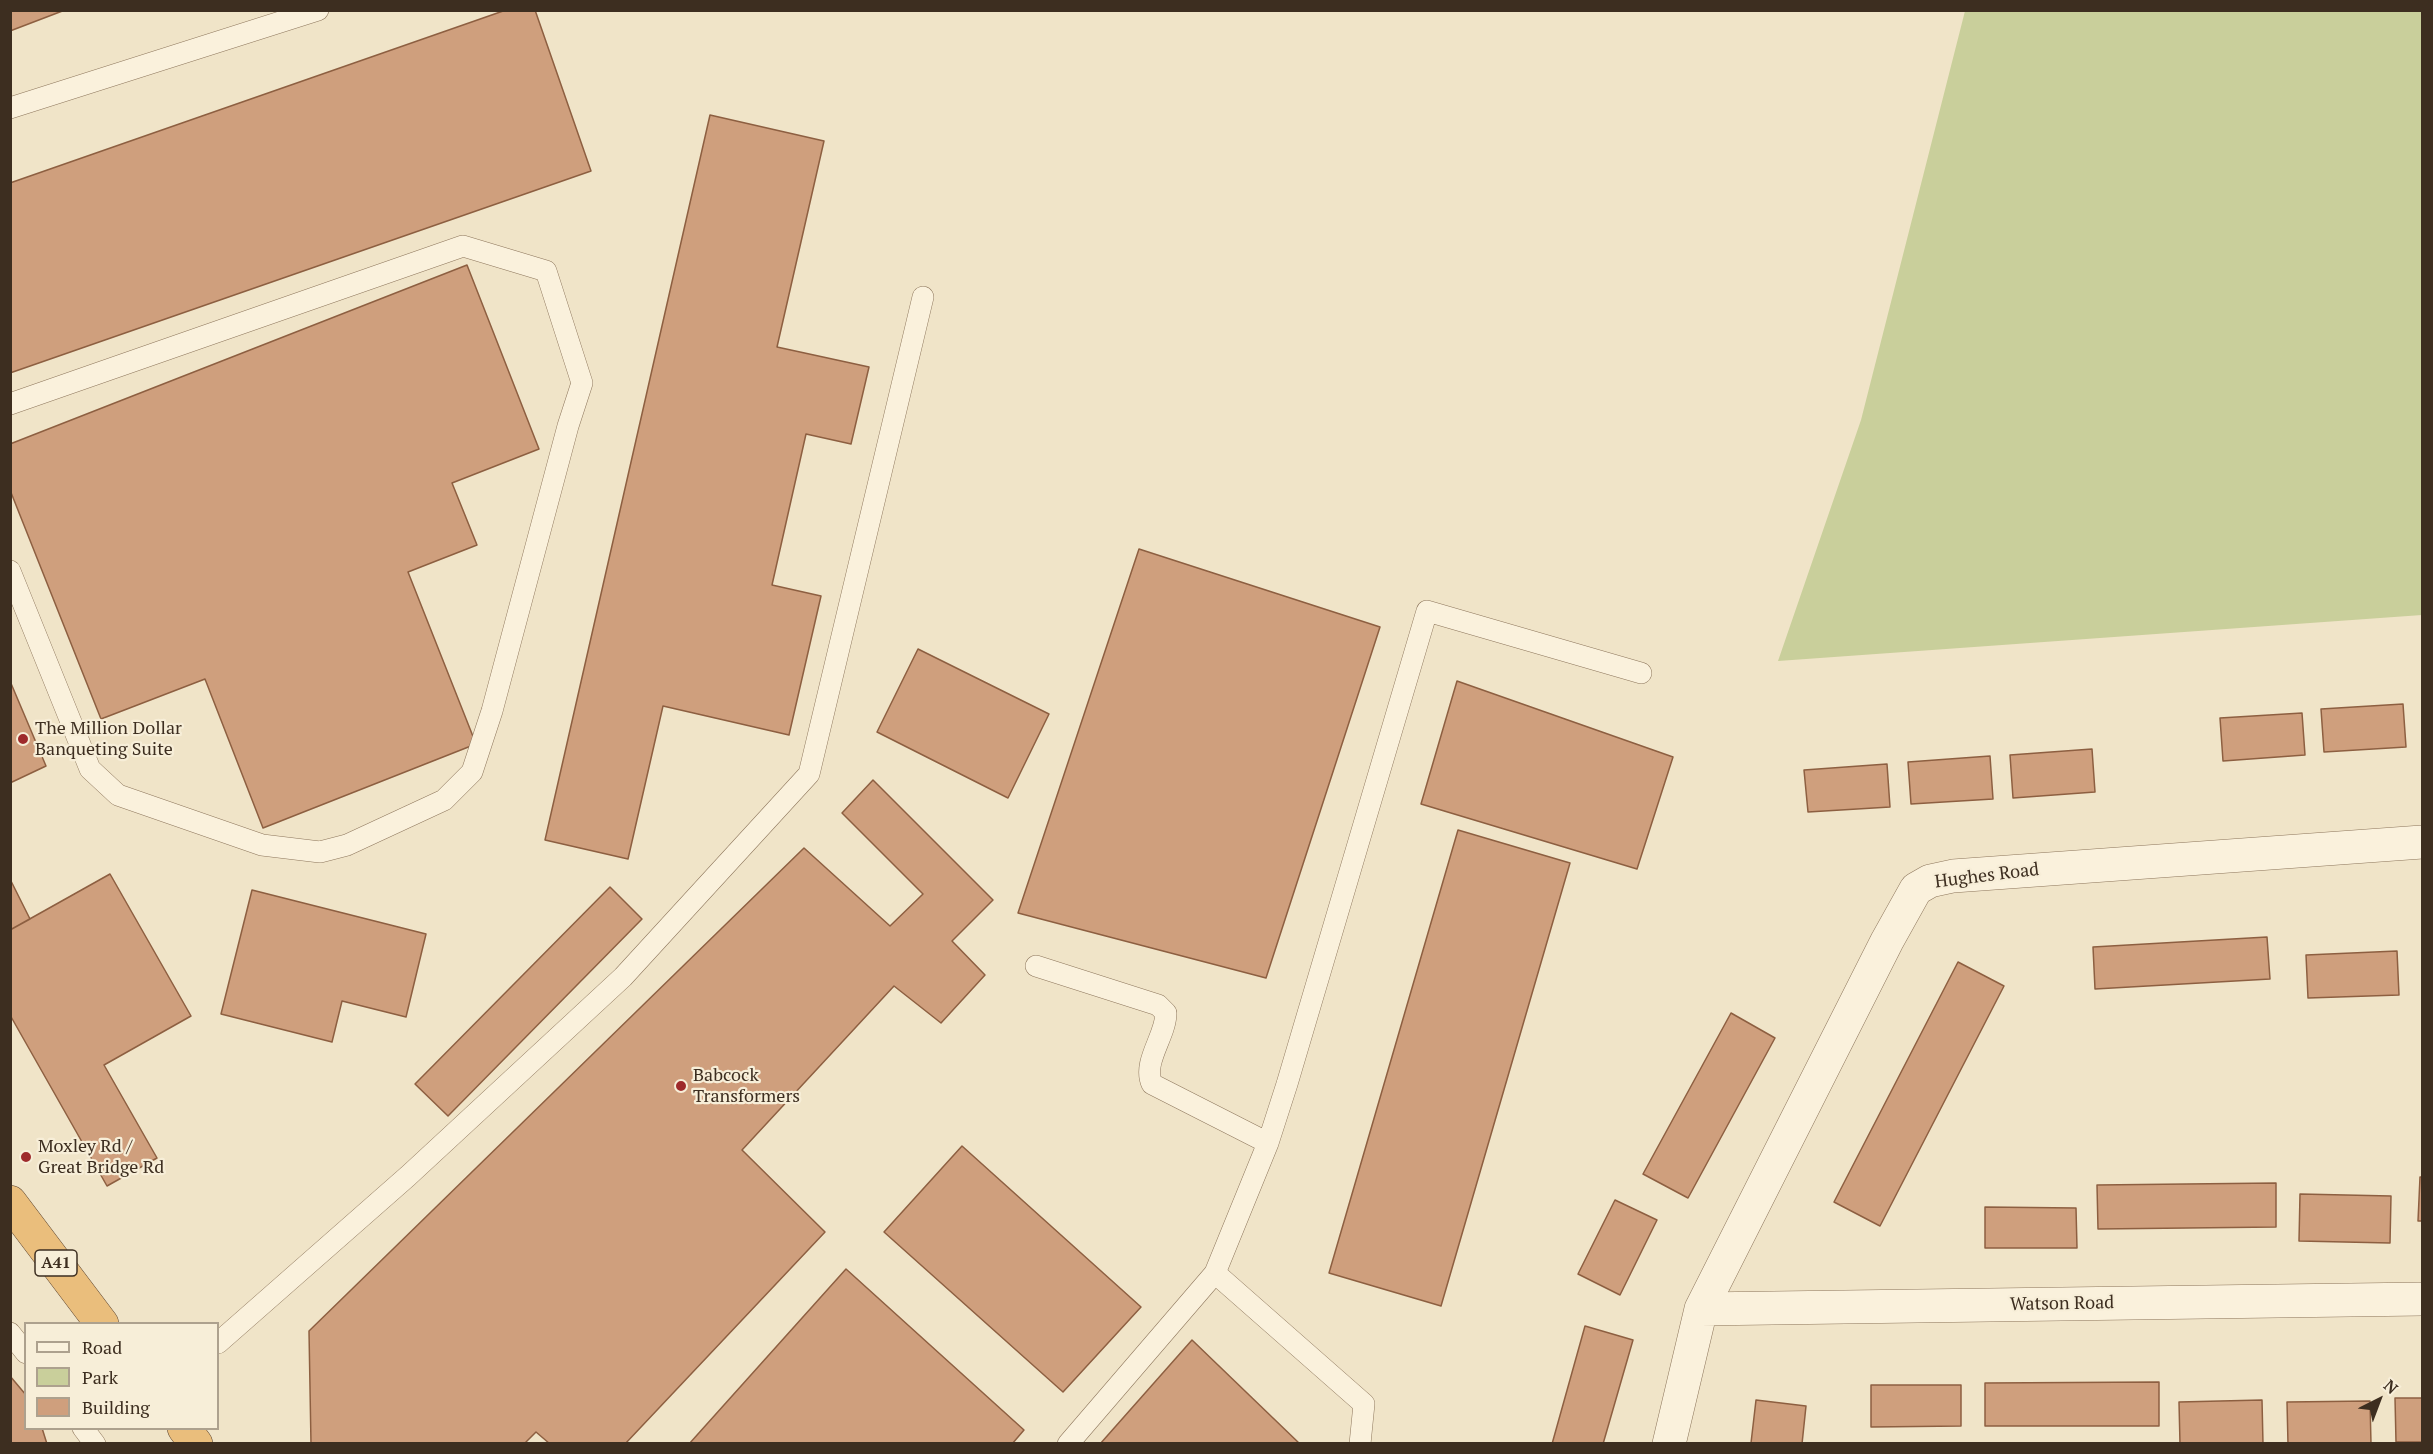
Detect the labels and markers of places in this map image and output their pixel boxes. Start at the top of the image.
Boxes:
place label: The Million Dollar Banqueting Suite [35,718,182,760]
marker: The Million Dollar Banqueting Suite [16,732,30,746]
place label: Babcock Transformers [693,1065,800,1108]
marker: Babcock Transformers [674,1079,688,1093]
place label: Moxley Rd / Great Bridge Rd [38,1136,164,1178]
marker: Moxley Rd / Great Bridge Rd [19,1150,33,1164]

